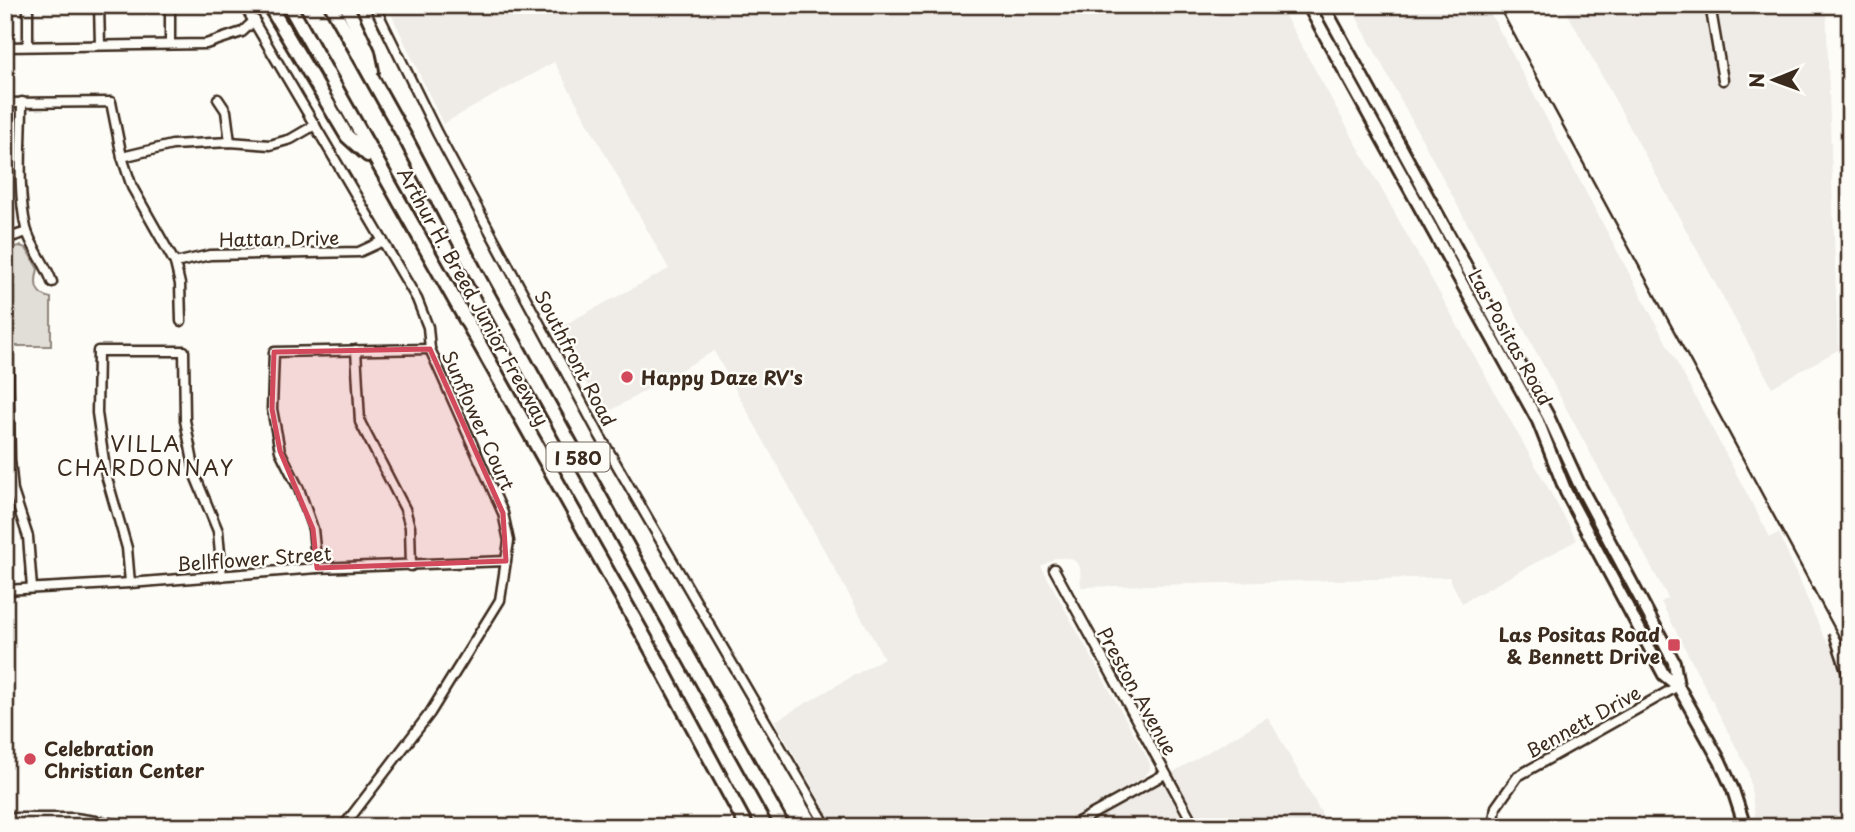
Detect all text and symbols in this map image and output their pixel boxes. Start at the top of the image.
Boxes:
north arrow [1740,46,1810,116]
text: N [1742,73,1770,88]
street label: Arthur H. Breed Junior Freeway [391,162,557,430]
street label: Hattan Drive [219,223,339,253]
street label: Las Positas Road [1462,264,1560,410]
street label: Southfront Road [528,285,624,431]
street label: Sunflower Court [436,345,523,495]
place label: Happy Daze RV's [641,363,803,391]
marker: Happy Daze RV's [619,369,635,385]
district label: VILLA CHARDONNAY [57,427,235,483]
road number: I 580 [546,443,610,472]
street label: Bellflower Street [176,539,333,577]
place label: Las Positas Road & Bennett Drive [1499,620,1660,670]
street label: Preston Avenue [1091,622,1185,760]
marker: Las Positas Road & Bennett Drive [1666,637,1682,653]
street label: Bennett Drive [1520,678,1646,764]
place label: Celebration Christian Center [44,734,205,784]
marker: Celebration Christian Center [22,751,38,767]

